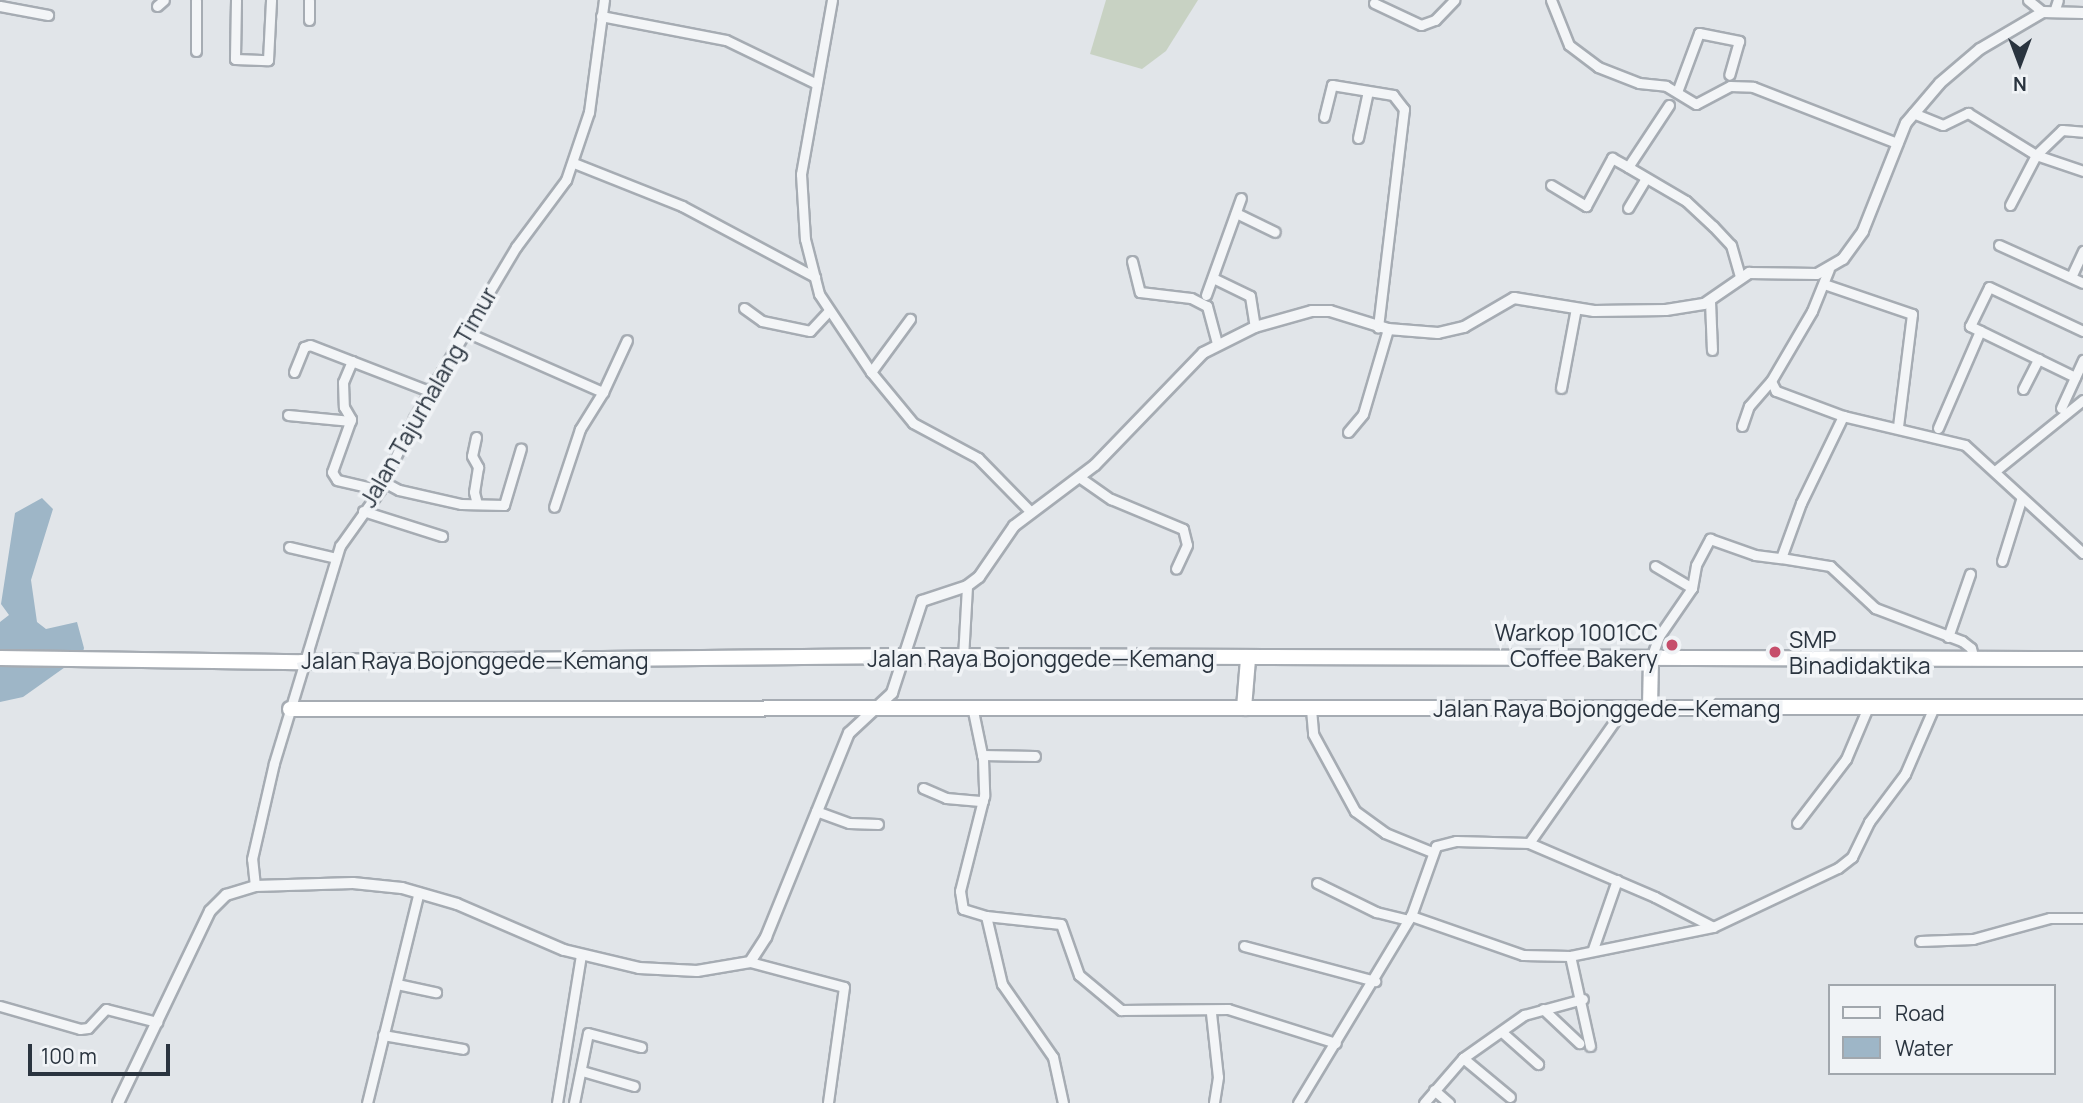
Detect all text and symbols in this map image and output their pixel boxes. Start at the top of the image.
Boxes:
north arrow [1985,28,2055,98]
text: N [2013,71,2027,97]
street label: Jalan Tajurhalang Timur [354,282,502,512]
place label: Warkop 1001CC Coffee Bakery [1495,618,1658,672]
place label: SMP Binadidaktika [1789,625,1930,679]
marker: Warkop 1001CC Coffee Bakery [1664,637,1680,653]
street label: Jalan Raya Bojonggede—Kemang [867,644,1215,672]
marker: SMP Binadidaktika [1767,644,1783,660]
street label: Jalan Raya Bojonggede—Kemang [301,646,649,674]
street label: Jalan Raya Bojonggede—Kemang [1433,694,1781,722]
legend [1828,984,2055,1075]
text: Road [1895,999,1945,1027]
scale bar [32,1030,173,1074]
text: Water [1895,1034,1953,1062]
text: 100 m [41,1042,97,1070]

